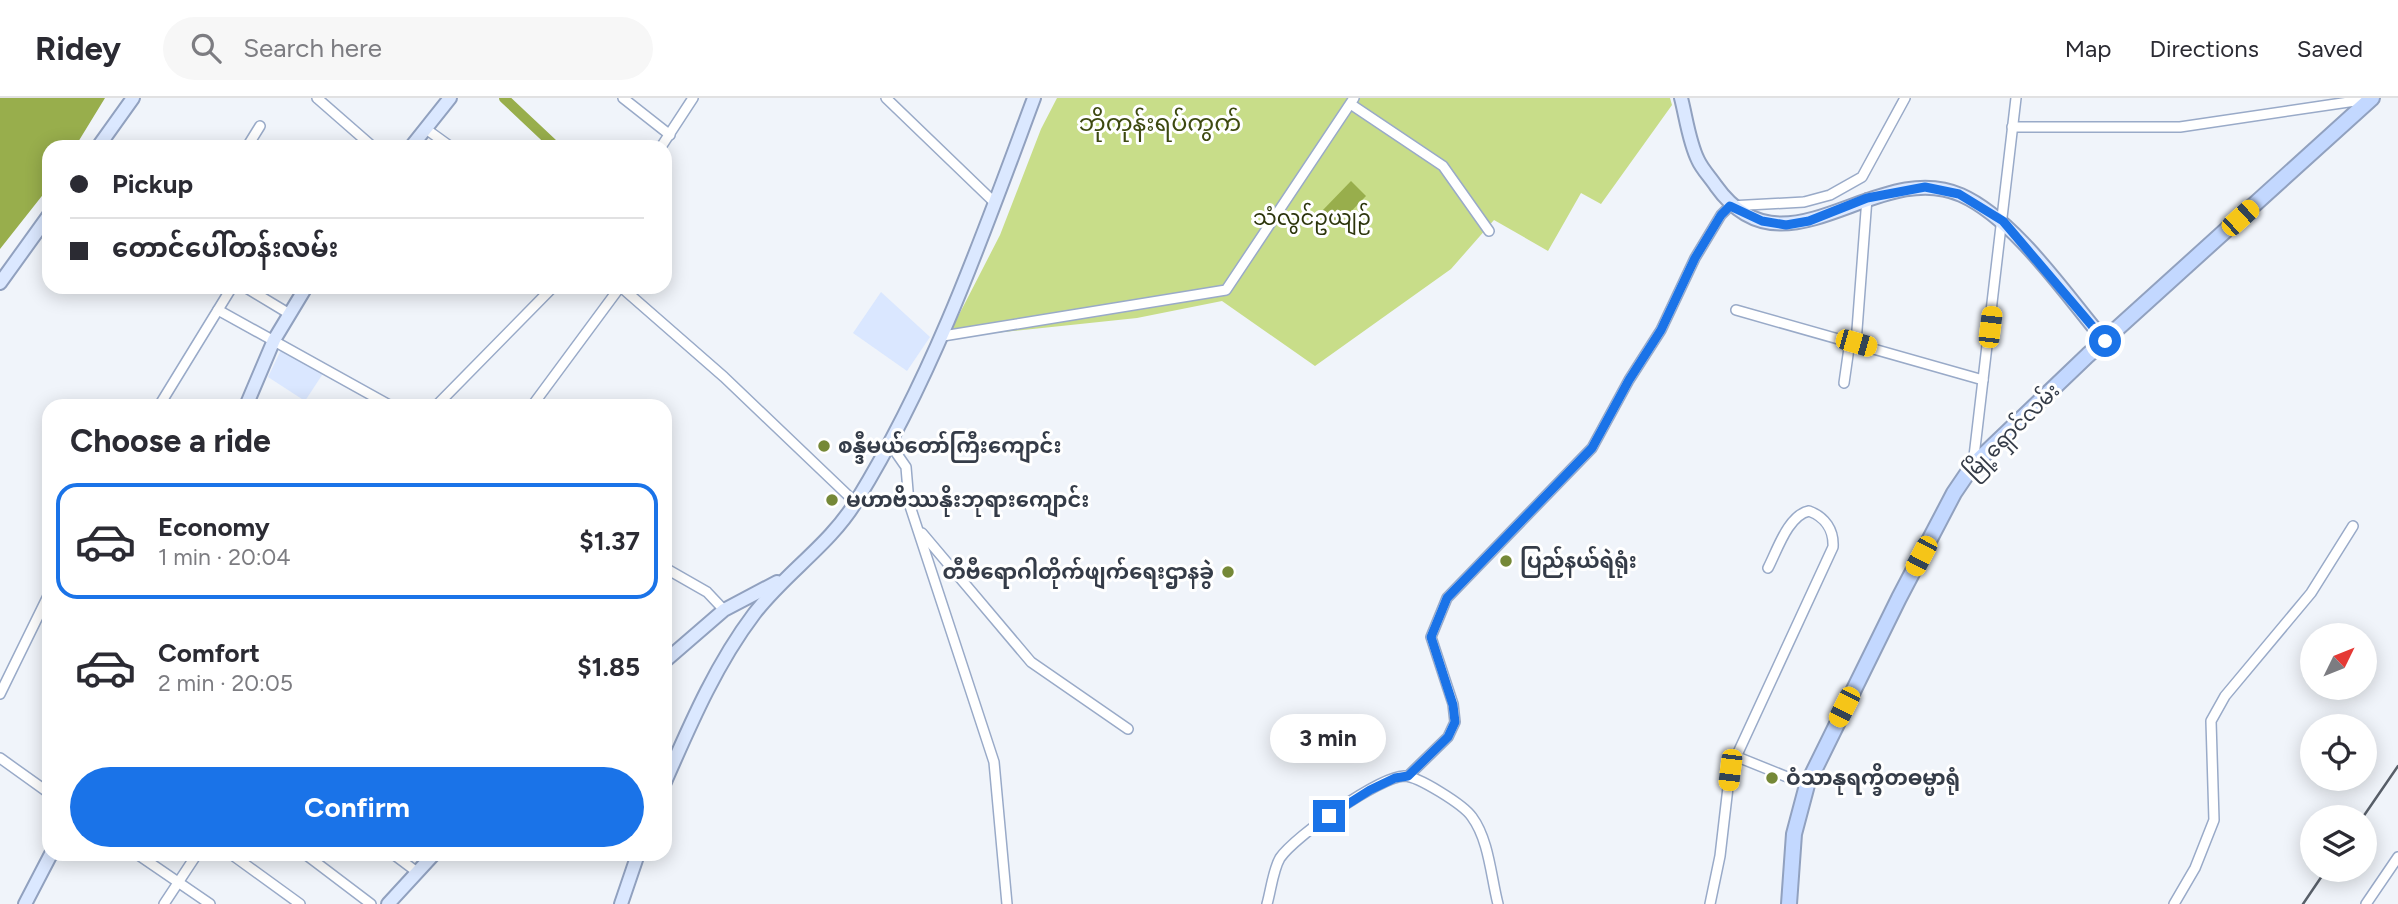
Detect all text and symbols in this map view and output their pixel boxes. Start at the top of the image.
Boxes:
search box [163,17,653,80]
text: Ridey [35,29,121,68]
icon: search [187,29,225,67]
text: Search here [243,32,382,64]
text: Map [2065,34,2111,63]
text: Directions [2149,34,2259,63]
text: Saved [2297,34,2363,63]
district label: ဘိုကုန်းရပ်ကွက် [1079,107,1241,142]
text: Pickup [112,168,193,200]
car [2218,196,2263,240]
park label: သံလွင်ဥယျဉ် [1253,202,1371,236]
text: တောင်ပေါ်တန်းလမ်း [112,232,339,264]
car [1978,305,2003,349]
route start [2089,325,2121,357]
car [1833,327,1880,359]
street label: မြို့ရှောင်လမ်း [1957,376,2068,487]
text: Choose a ride [70,422,271,460]
place label: စန္ဒီမယ်တော်ကြီးကျောင်း [838,430,1061,464]
marker: စန္ဒီမယ်တော်ကြီးကျောင်း [816,438,832,454]
place label: မဟာဗိဿနိုးဘုရားကျောင်း [846,484,1089,518]
marker: မဟာဗိဿနိုးဘုရားကျောင်း [824,492,840,508]
icon: car [74,510,137,573]
text: Economy [158,511,270,543]
text: $1.37 [579,525,640,557]
car [1902,533,1941,579]
text: 1 min · 20:04 [158,543,291,571]
place label: ပြည်နယ်ရဲရုံး [1520,545,1637,578]
marker: ပြည်နယ်ရဲရုံး [1498,553,1514,569]
place label: တီဗီရောဂါတိုက်ဖျက်ရေးဌာနခွဲ [942,556,1214,590]
marker: တီဗီရောဂါတိုက်ဖျက်ရေးဌာနခွဲ [1220,564,1236,580]
north arrow [2300,623,2376,700]
map controls [2300,623,2377,882]
icon: car [74,636,137,699]
text: Comfort [158,637,260,669]
text: $1.85 [577,651,640,683]
text: 2 min · 20:05 [158,669,293,697]
car [1826,684,1863,730]
callout: 3 min [1271,714,1387,764]
button: locate [2300,714,2377,791]
text: 3 min [1299,724,1357,752]
car [1718,748,1743,792]
place label: ဝံသာနုရက္ခိတဓမ္မာရုံ [1786,762,1960,796]
button: Confirm [70,767,644,847]
marker: ဝံသာနုရက္ခိတဓမ္မာရုံ [1764,770,1780,786]
route end [1313,800,1345,832]
button: layers [2300,805,2377,882]

